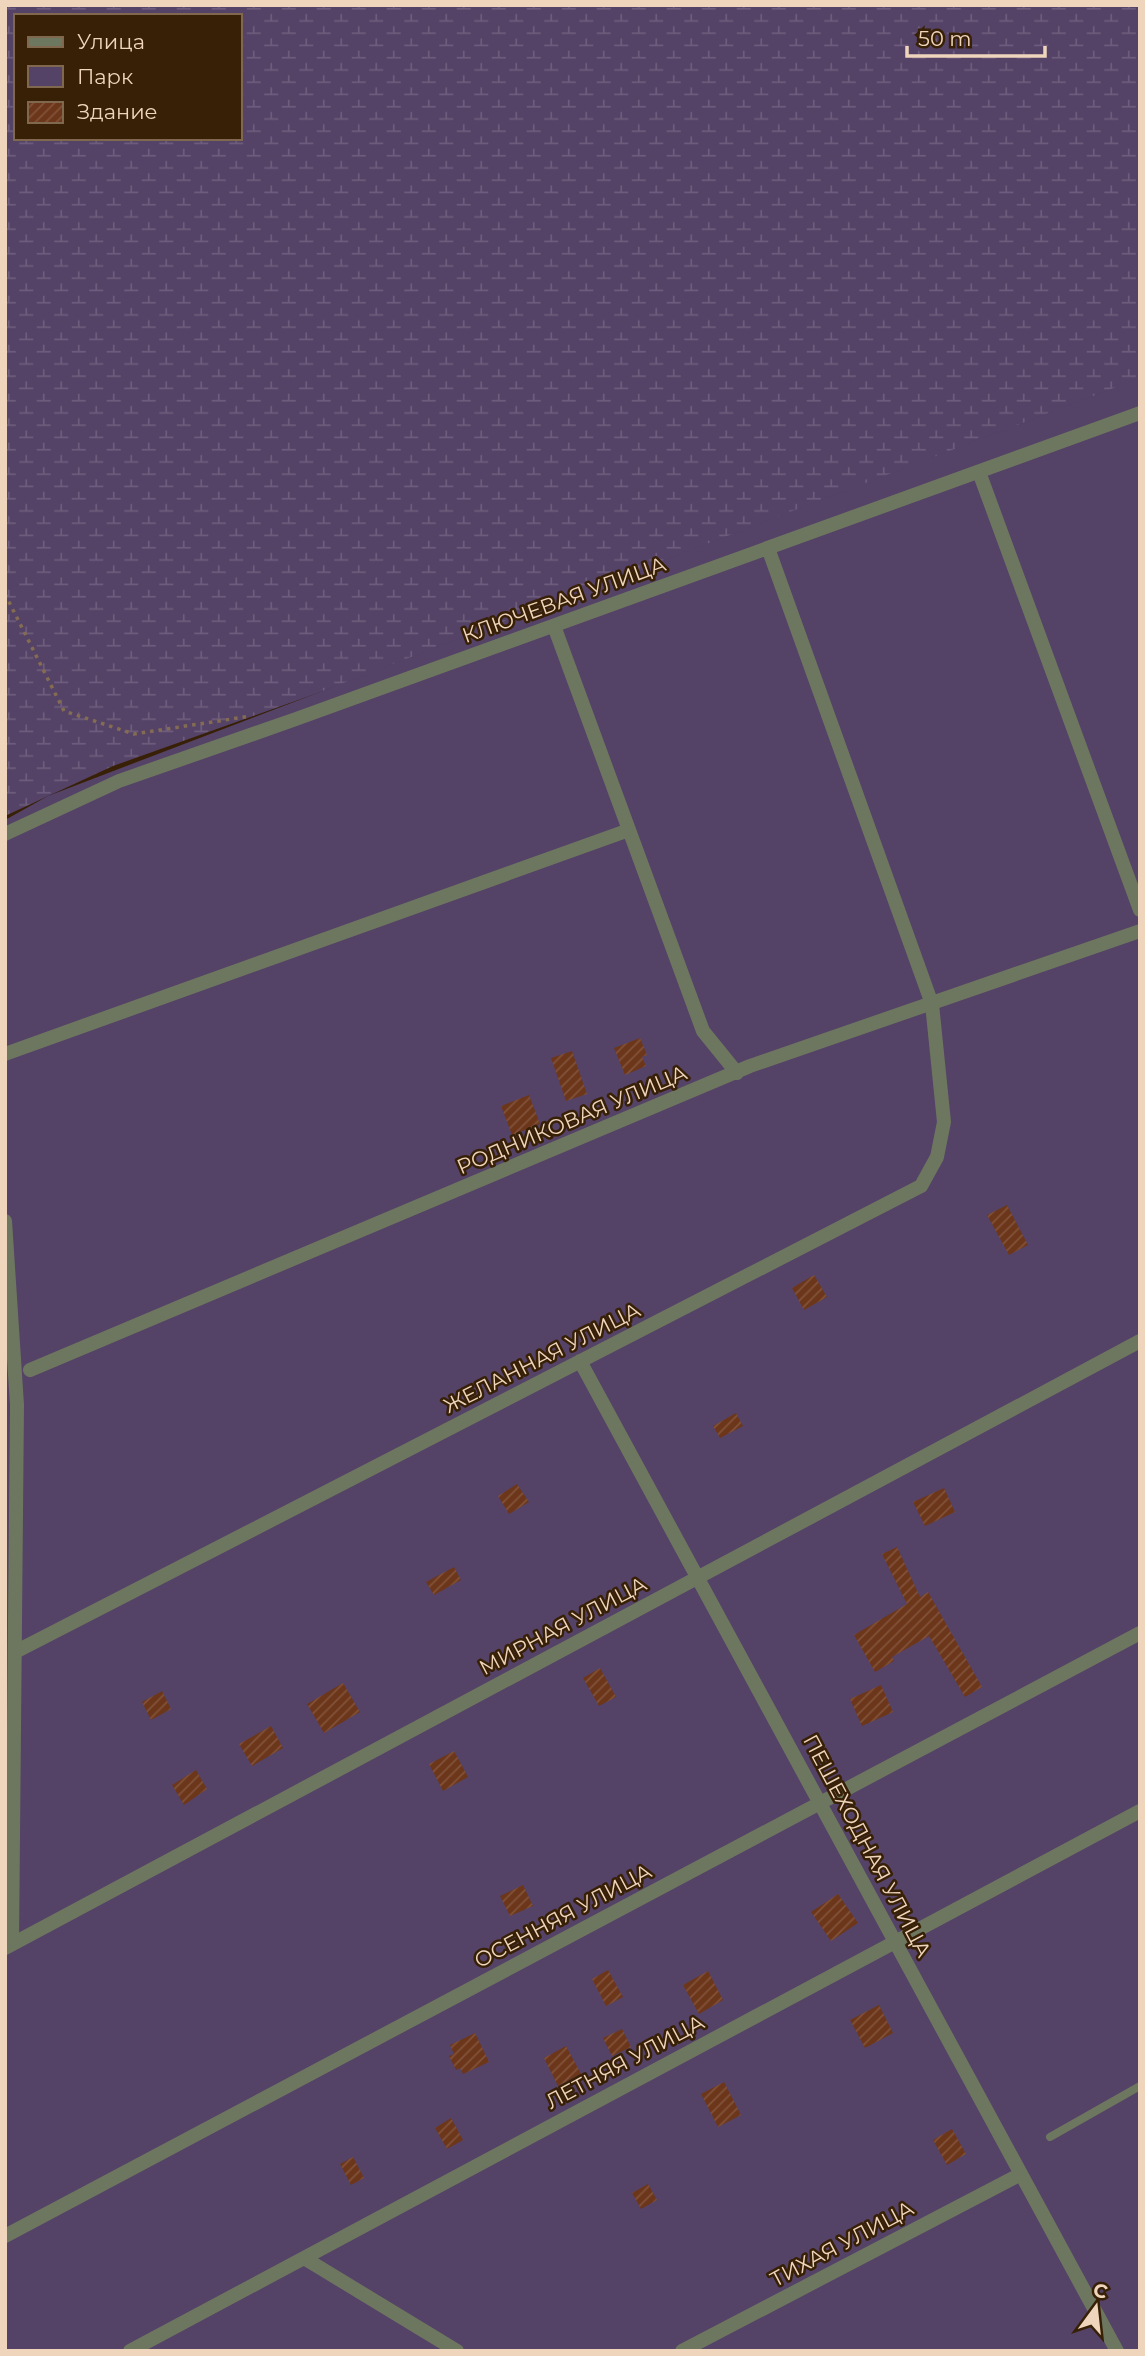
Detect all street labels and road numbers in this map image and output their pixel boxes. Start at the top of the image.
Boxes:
street label: КЛЮЧЕВАЯ УЛИЦА [459,551,669,648]
street label: РОДНИКОВАЯ УЛИЦА [453,1059,691,1179]
street label: ЖЕЛАННАЯ УЛИЦА [439,1297,645,1418]
street label: МИРНАЯ УЛИЦА [475,1571,651,1680]
street label: ПЕШЕХОДНАЯ УЛИЦА [798,1730,937,1962]
street label: ОСЕННЯЯ УЛИЦА [470,1858,656,1973]
street label: ЛЕТНЯЯ УЛИЦА [541,2009,709,2114]
street label: ТИХАЯ УЛИЦА [766,2195,918,2292]

